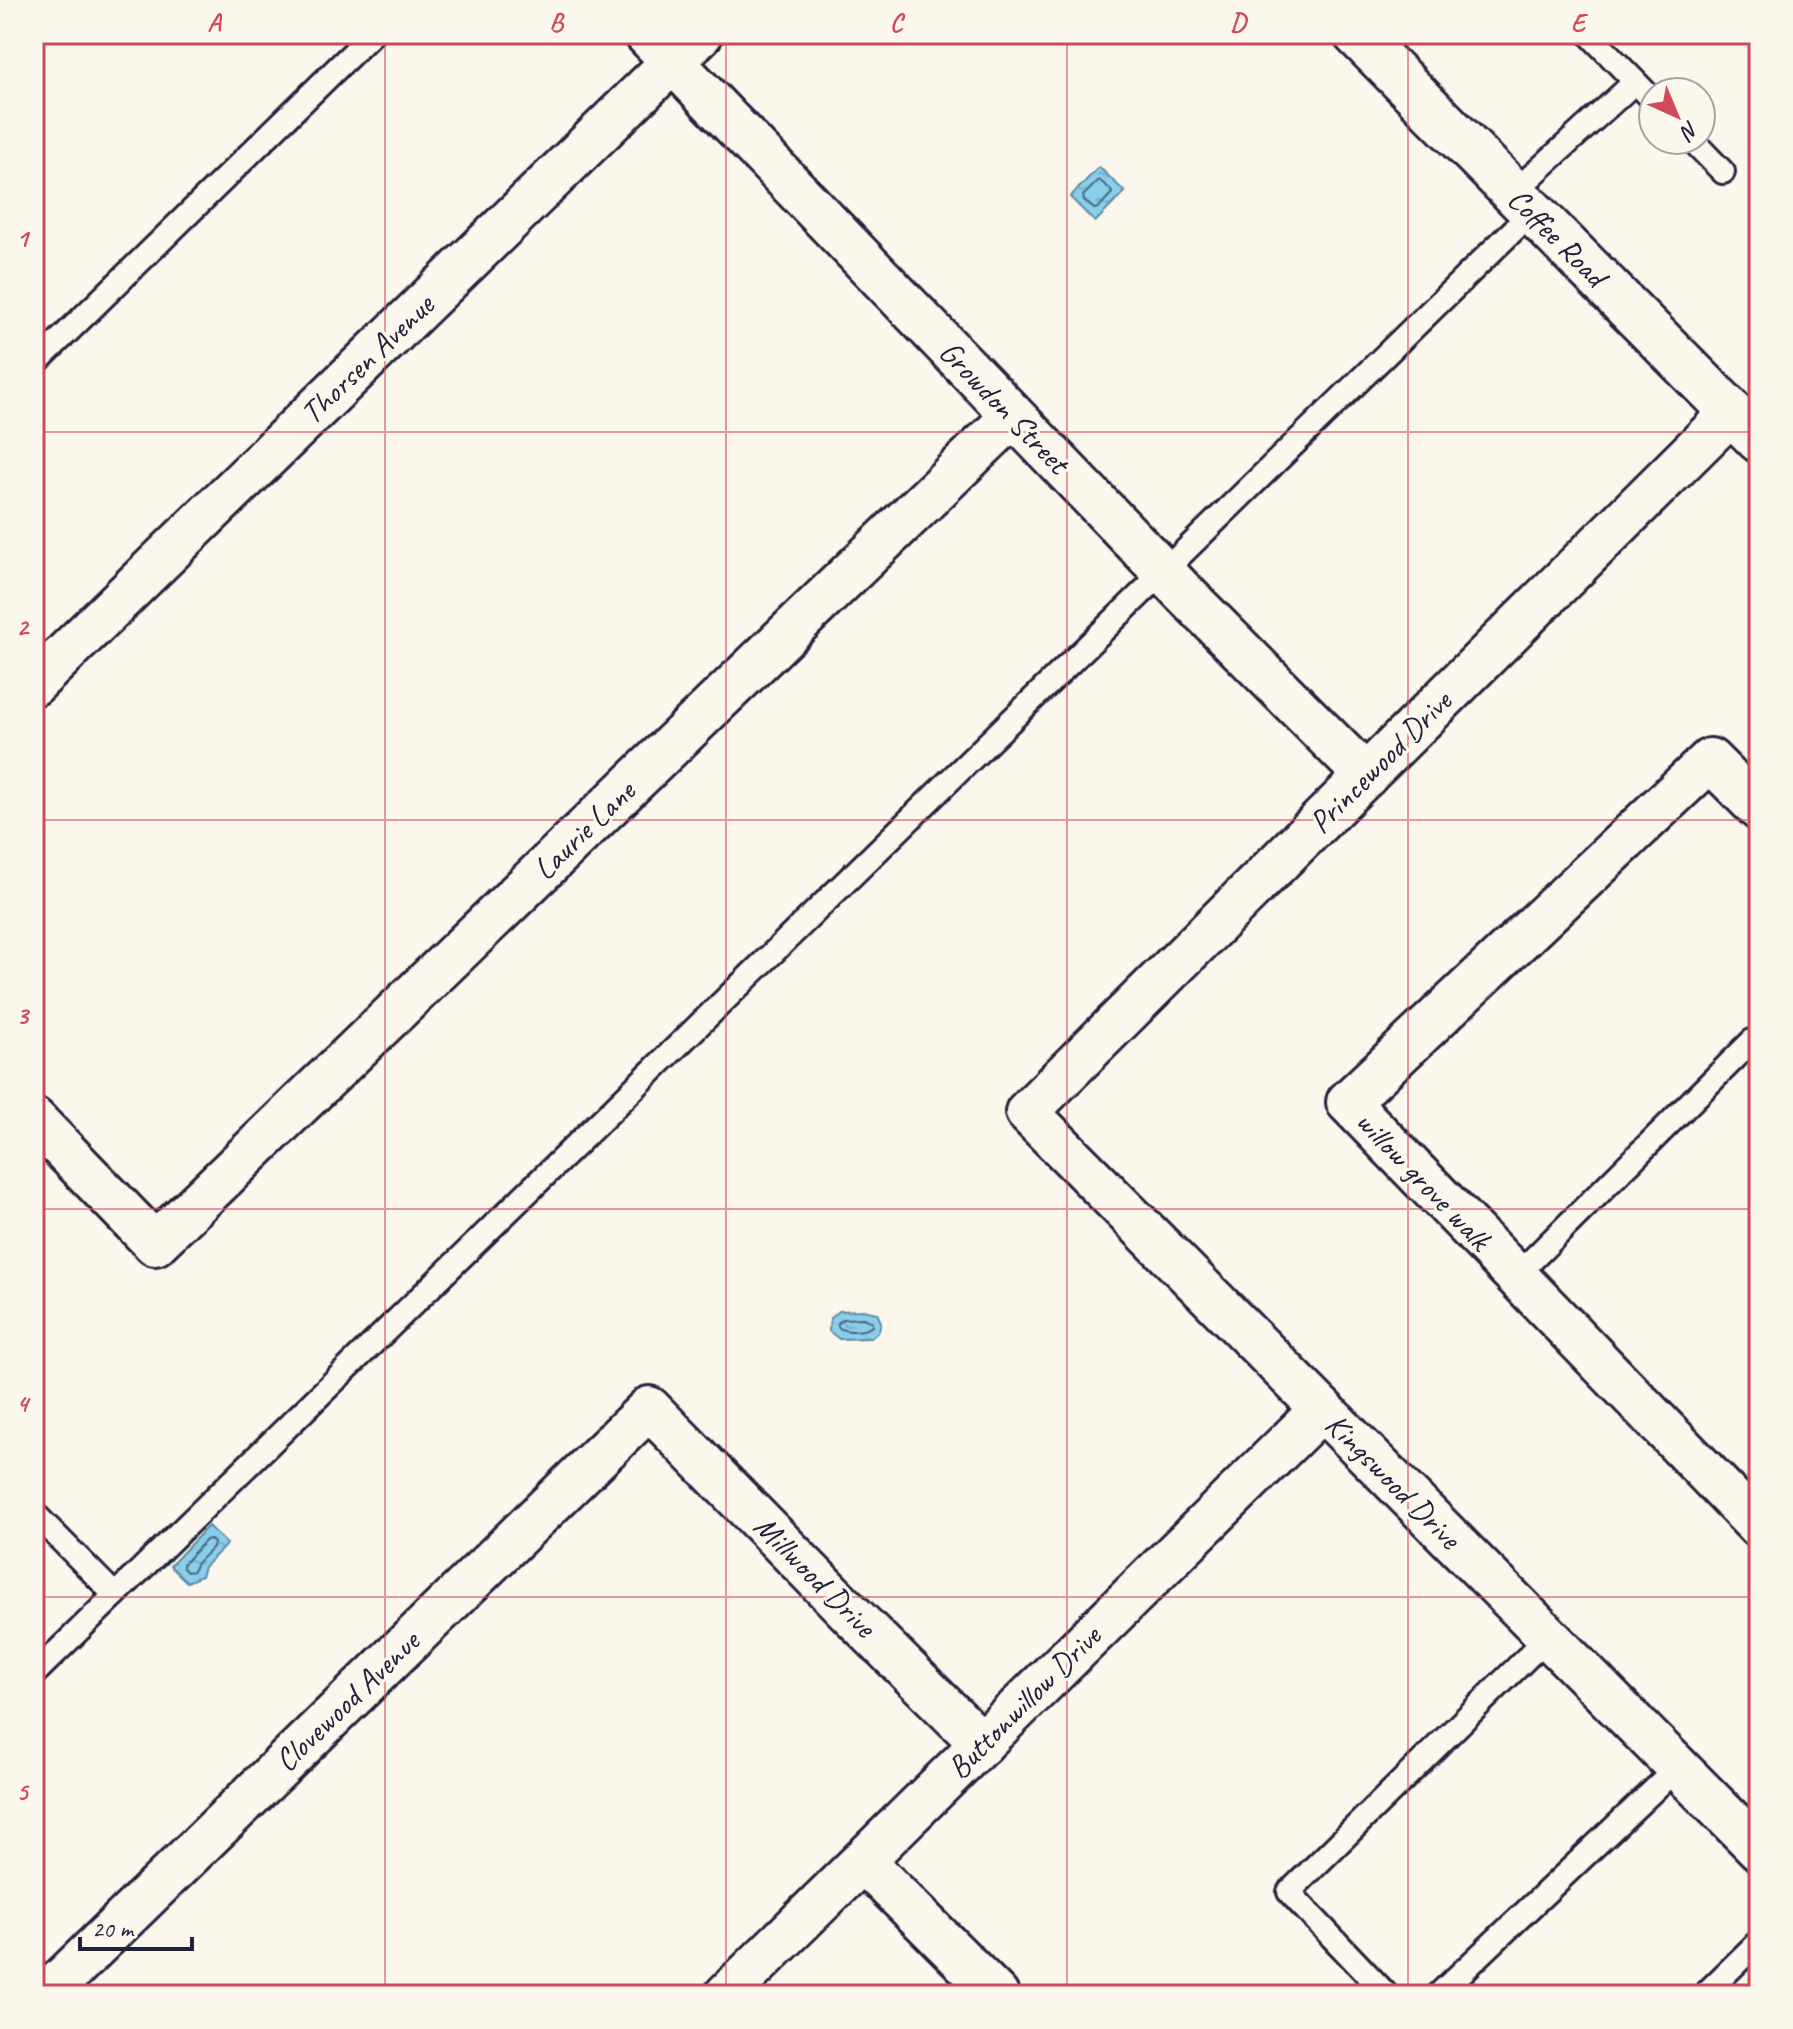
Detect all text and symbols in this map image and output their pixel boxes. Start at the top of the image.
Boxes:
text: A [207,6,222,39]
text: B [549,6,565,39]
text: C [890,6,906,39]
text: D [1230,6,1248,39]
text: E [1571,6,1589,39]
north arrow [1637,76,1717,156]
text: N [1673,115,1705,147]
street label: Coffee Road [1499,179,1618,298]
text: 1 [16,222,31,255]
street label: Thorsen Avenue [292,283,444,433]
street label: Growdon Street [930,332,1080,485]
text: 2 [16,610,30,643]
street label: Princewood Drive [1300,680,1462,842]
street label: Laurie Lane [524,770,646,889]
text: 3 [16,999,30,1032]
street label: willow grove walk [1346,1102,1501,1260]
text: 4 [16,1387,31,1420]
street label: Kingswood Drive [1316,1404,1471,1559]
street label: Millwood Drive [745,1506,887,1648]
street label: Buttonwillow Drive [938,1615,1111,1788]
street label: Clovewood Avenue [266,1620,430,1780]
text: 5 [16,1775,30,1808]
scale bar [80,1901,192,1951]
text: 20 m [92,1914,135,1944]

